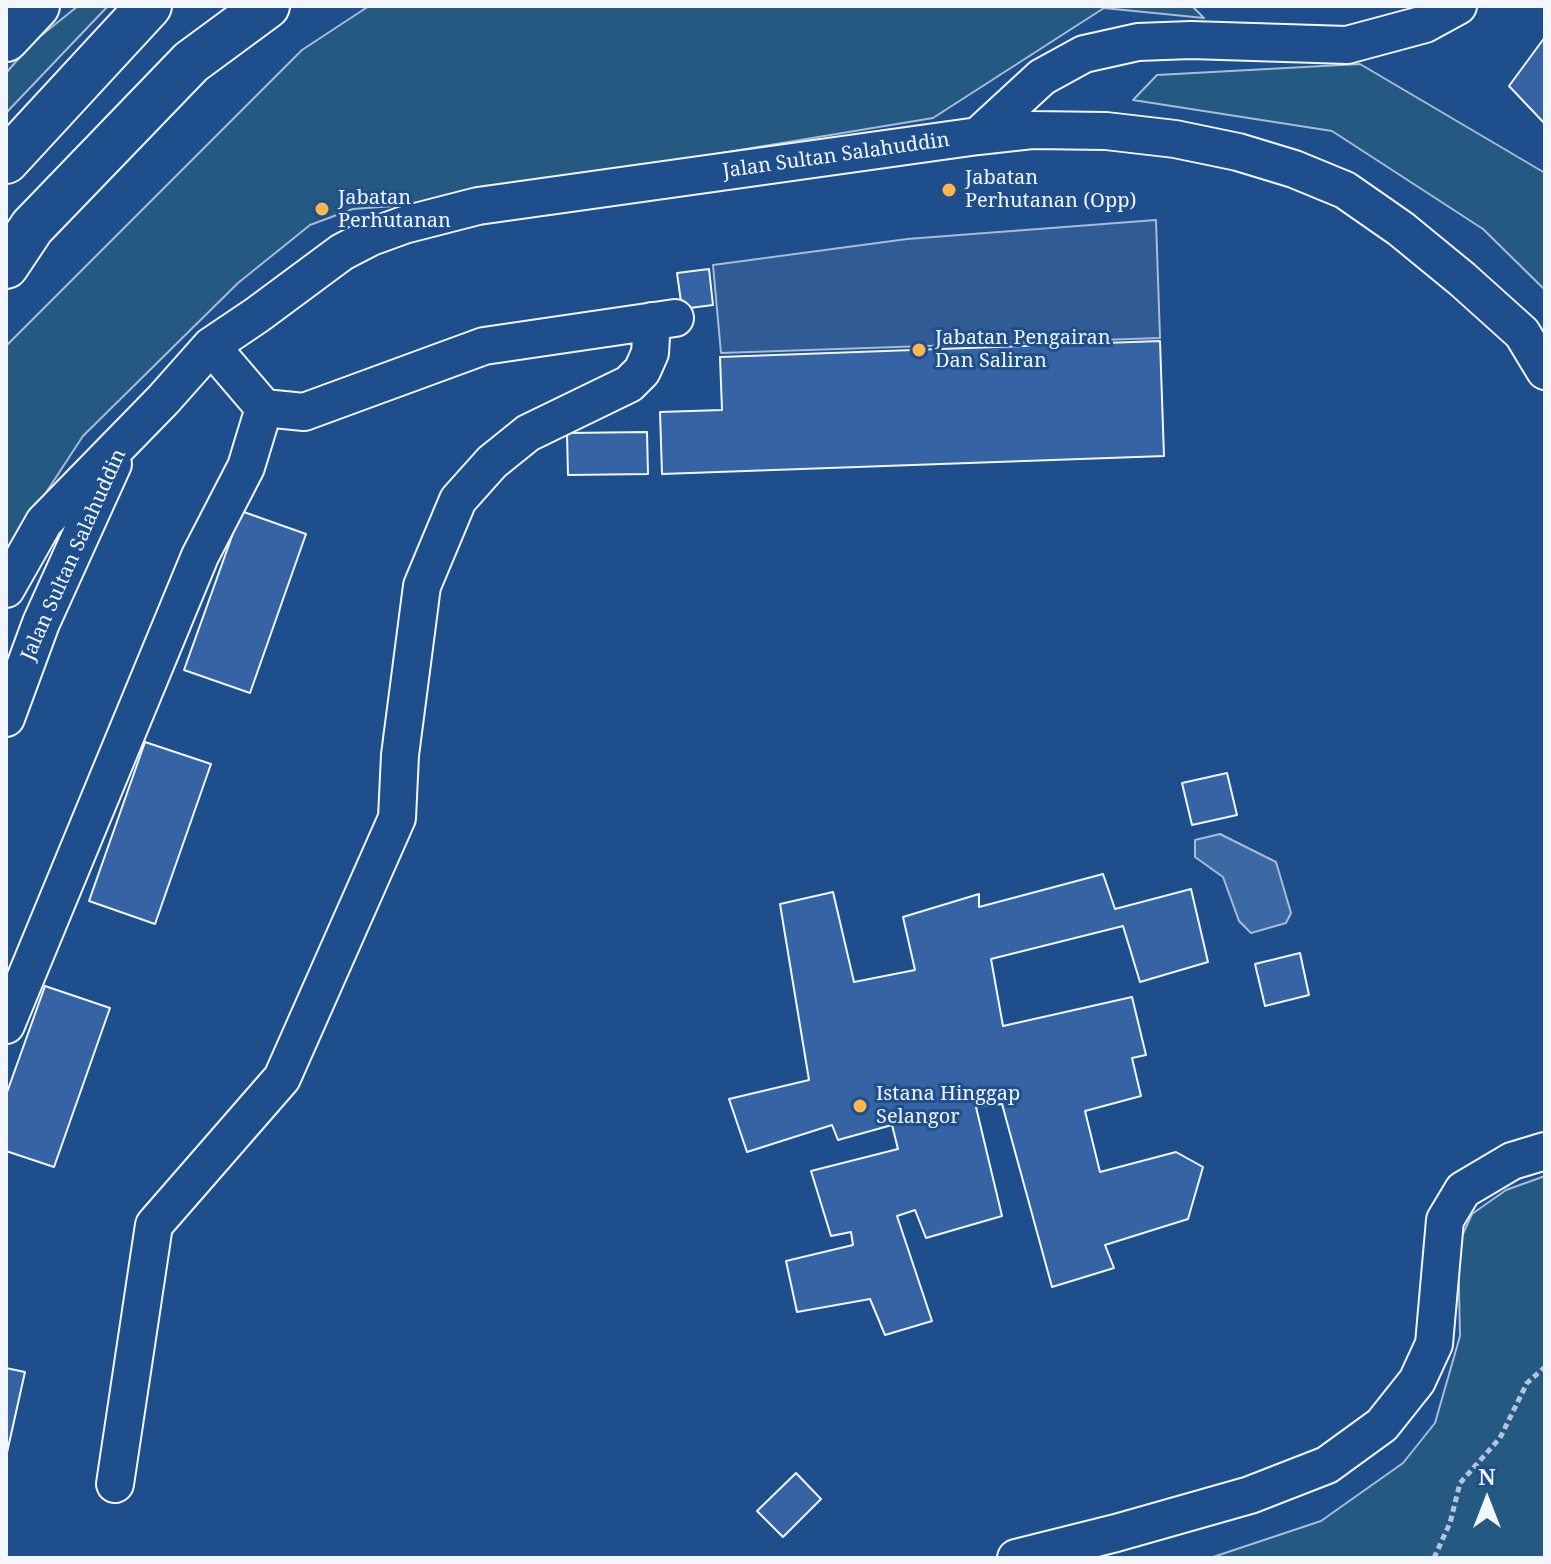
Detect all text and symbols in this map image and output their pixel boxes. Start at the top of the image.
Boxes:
street label: Jalan Sultan Salahuddin [721,128,951,184]
place label: Jabatan Perhutanan (Opp) [965,166,1136,213]
marker: Jabatan Perhutanan (Opp) [940,181,958,199]
place label: Jabatan Perhutanan [338,186,451,233]
marker: Jabatan Perhutanan [313,200,331,218]
place label: Jabatan Pengairan Dan Saliran [935,326,1111,373]
marker: Jabatan Pengairan Dan Saliran [910,341,928,359]
street label: Jalan Sultan Salahuddin [16,446,132,664]
place label: Istana Hinggap Selangor [876,1082,1020,1129]
marker: Istana Hinggap Selangor [851,1097,869,1115]
north arrow [1447,1460,1527,1540]
text: N [1478,1461,1496,1491]

